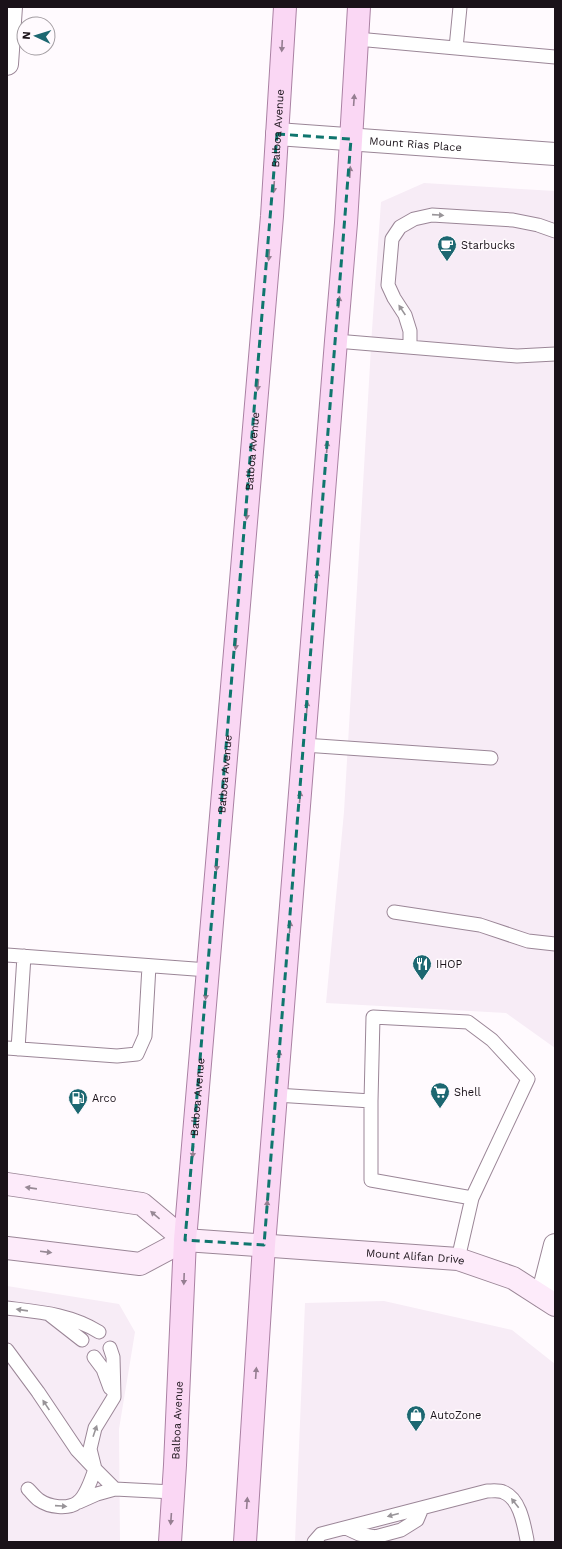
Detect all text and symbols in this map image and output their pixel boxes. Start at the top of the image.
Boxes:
north arrow [16,16,56,56]
text: N [20,31,33,40]
one-way arrow [279,40,286,52]
street label: Balboa Avenue [269,89,286,168]
one-way arrow [350,94,357,106]
street label: Mount Rias Place [369,134,462,154]
one-way arrow [346,166,353,178]
one-way arrow [270,181,277,193]
one-way arrow [432,212,444,219]
cafe icon: Starbucks [436,234,458,262]
place label: Starbucks [461,239,515,252]
one-way arrow [265,249,272,261]
one-way arrow [336,296,343,308]
one-way arrow [398,304,405,316]
one-way arrow [254,379,261,391]
street label: Balboa Avenue [242,412,262,491]
one-way arrow [324,441,331,453]
one-way arrow [243,508,250,520]
one-way arrow [314,571,321,583]
one-way arrow [232,638,239,650]
one-way arrow [304,701,310,713]
street label: Balboa Avenue [215,734,234,814]
one-way arrow [296,791,303,803]
one-way arrow [213,859,220,871]
one-way arrow [286,921,293,933]
restaurant icon: IHOP [411,953,433,981]
place label: IHOP [436,958,463,971]
one-way arrow [203,988,209,1000]
one-way arrow [276,1050,283,1063]
street label: Balboa Avenue [187,1057,207,1137]
supermarket icon: Shell [429,1081,451,1109]
place label: Shell [454,1086,482,1099]
fuel station icon: Arco [67,1087,89,1115]
place label: Arco [92,1092,116,1105]
one-way arrow [189,1146,196,1158]
one-way arrow [25,1185,37,1191]
one-way arrow [264,1200,271,1212]
one-way arrow [150,1210,161,1219]
street label: Mount Alifan Drive [366,1246,467,1267]
one-way arrow [40,1249,52,1256]
one-way arrow [180,1273,187,1285]
one-way arrow [16,1307,28,1313]
one-way arrow [252,1367,259,1379]
street label: Balboa Avenue [169,1381,185,1460]
one-way arrow [43,1399,50,1410]
shop icon: AutoZone [405,1404,427,1432]
place label: AutoZone [430,1409,481,1422]
one-way arrow [92,1425,98,1437]
one-way arrow [244,1497,251,1509]
one-way arrow [511,1498,519,1509]
one-way arrow [55,1503,68,1509]
one-way arrow [168,1513,175,1525]
one-way arrow [387,1513,399,1519]

